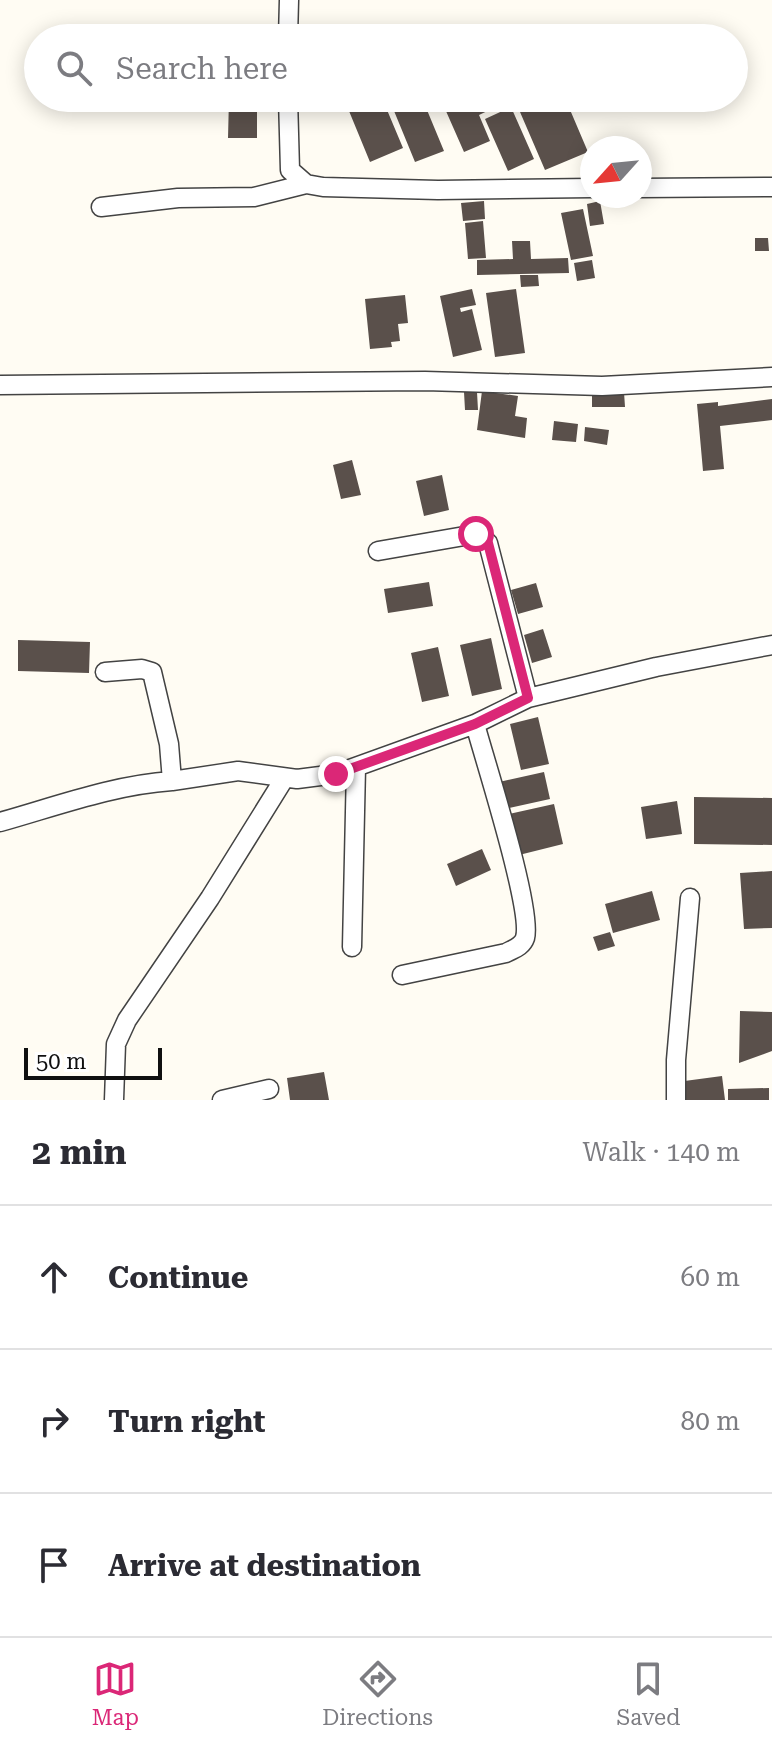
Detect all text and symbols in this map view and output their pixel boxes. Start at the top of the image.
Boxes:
search box [24,24,748,112]
icon: search [52,46,96,90]
text: Search here [116,51,288,86]
north arrow [580,136,652,208]
route start [458,516,494,552]
route end [318,756,354,792]
scale bar [24,1044,162,1080]
text: 50 m [36,1049,86,1074]
text: 2 min [32,1132,127,1172]
text: Walk · 140 m [582,1137,740,1167]
icon: ahead [32,1255,76,1299]
text: Continue [108,1260,248,1295]
text: 60 m [681,1262,740,1292]
icon: right [32,1399,76,1443]
text: Turn right [108,1404,265,1439]
text: 80 m [681,1406,740,1436]
icon: arrive [32,1543,76,1587]
text: Arrive at destination [108,1548,421,1583]
tab: Map [92,1657,139,1730]
tab: Directions [322,1657,433,1730]
tab: Saved [616,1657,680,1730]

